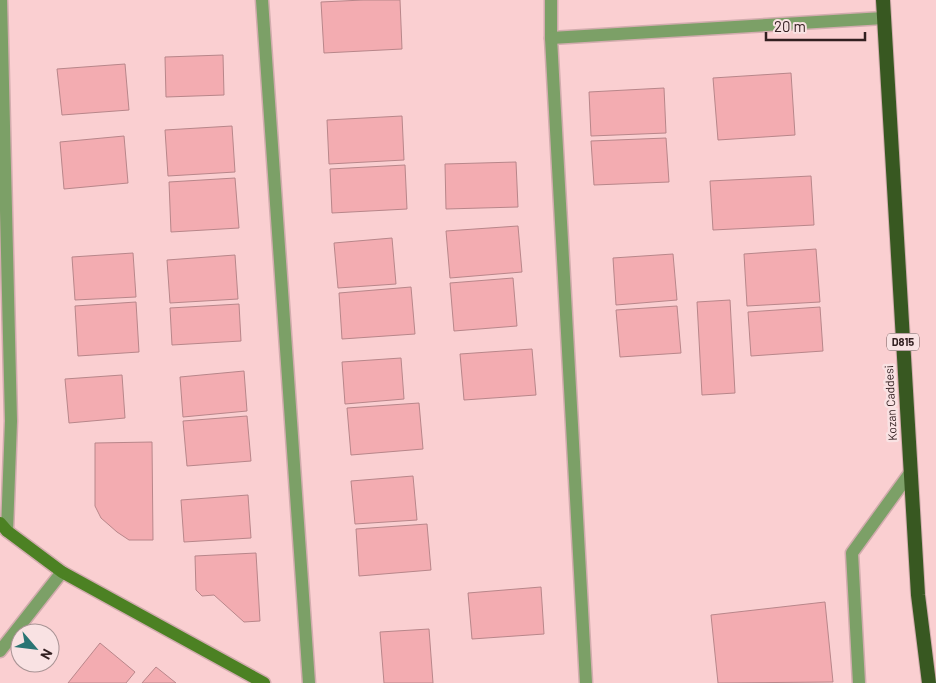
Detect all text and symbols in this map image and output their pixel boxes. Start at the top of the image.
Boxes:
scale bar [766,10,865,42]
text: 20 m [774,17,806,35]
road number: D815 [887,334,919,351]
street label: Kozan Caddesi [881,365,899,441]
north arrow [10,623,60,673]
text: N [37,646,57,662]

